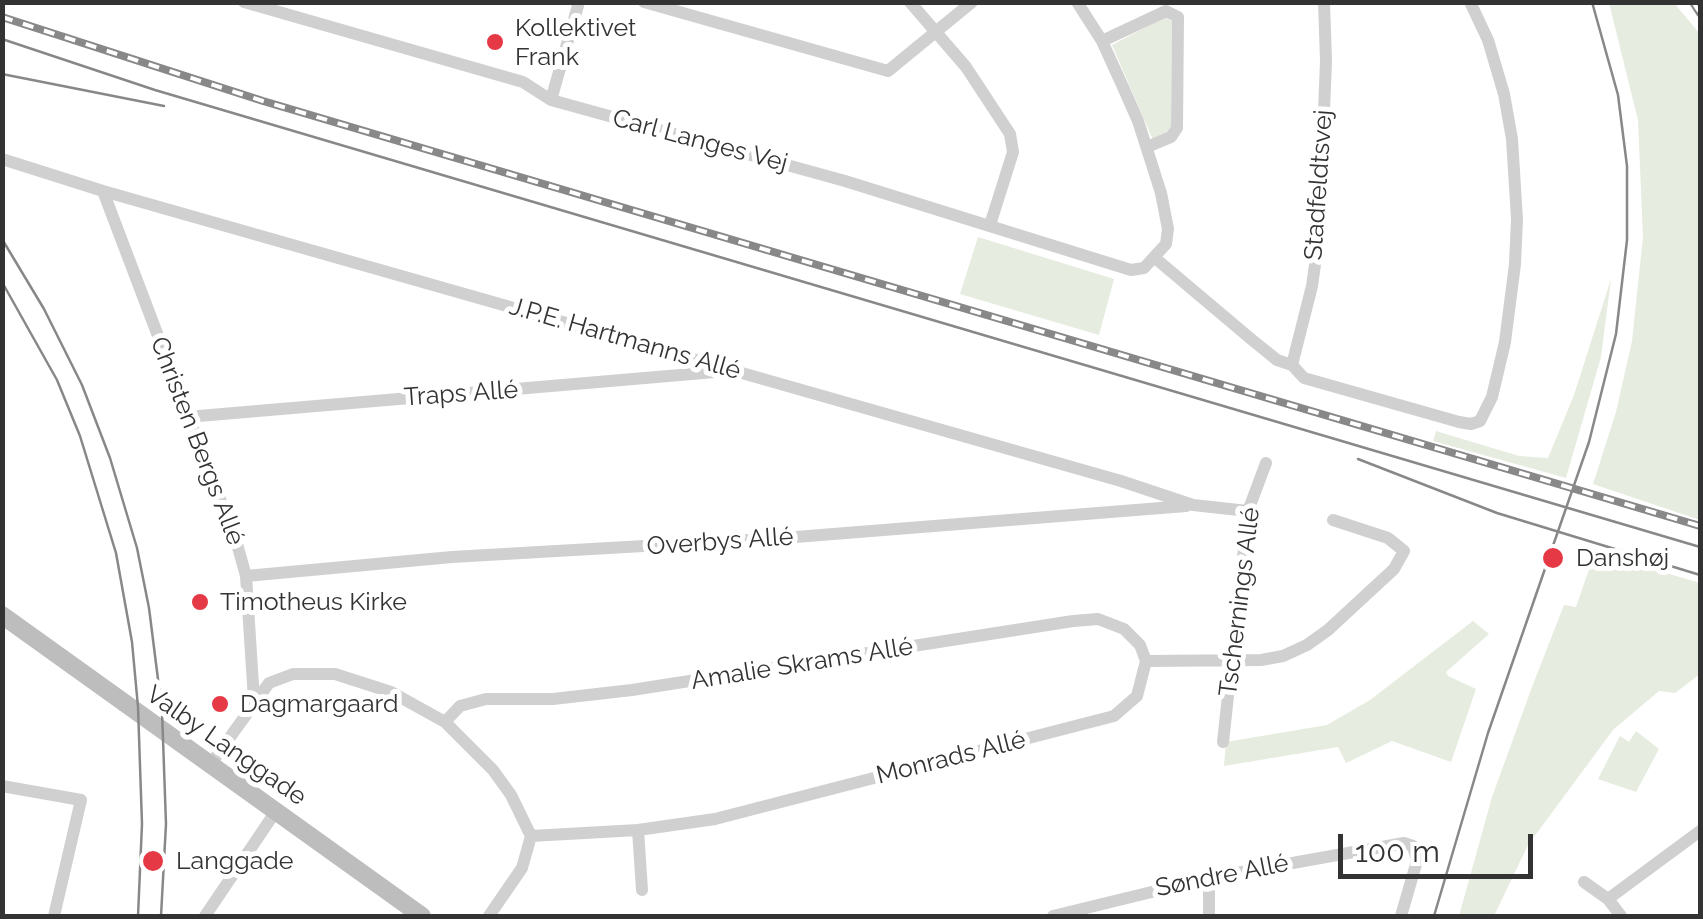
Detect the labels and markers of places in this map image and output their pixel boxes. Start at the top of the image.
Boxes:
place label: Kollektivet Frank [515,13,636,72]
marker: Kollektivet Frank [484,31,506,53]
place label: Danshøj [1576,543,1669,573]
marker: Danshøj [1540,545,1566,571]
place label: Timotheus Kirke [220,587,407,617]
marker: Timotheus Kirke [189,591,211,613]
place label: Dagmargaard [240,689,399,719]
marker: Dagmargaard [209,693,231,715]
place label: Langgade [176,846,294,876]
marker: Langgade [140,848,166,874]

